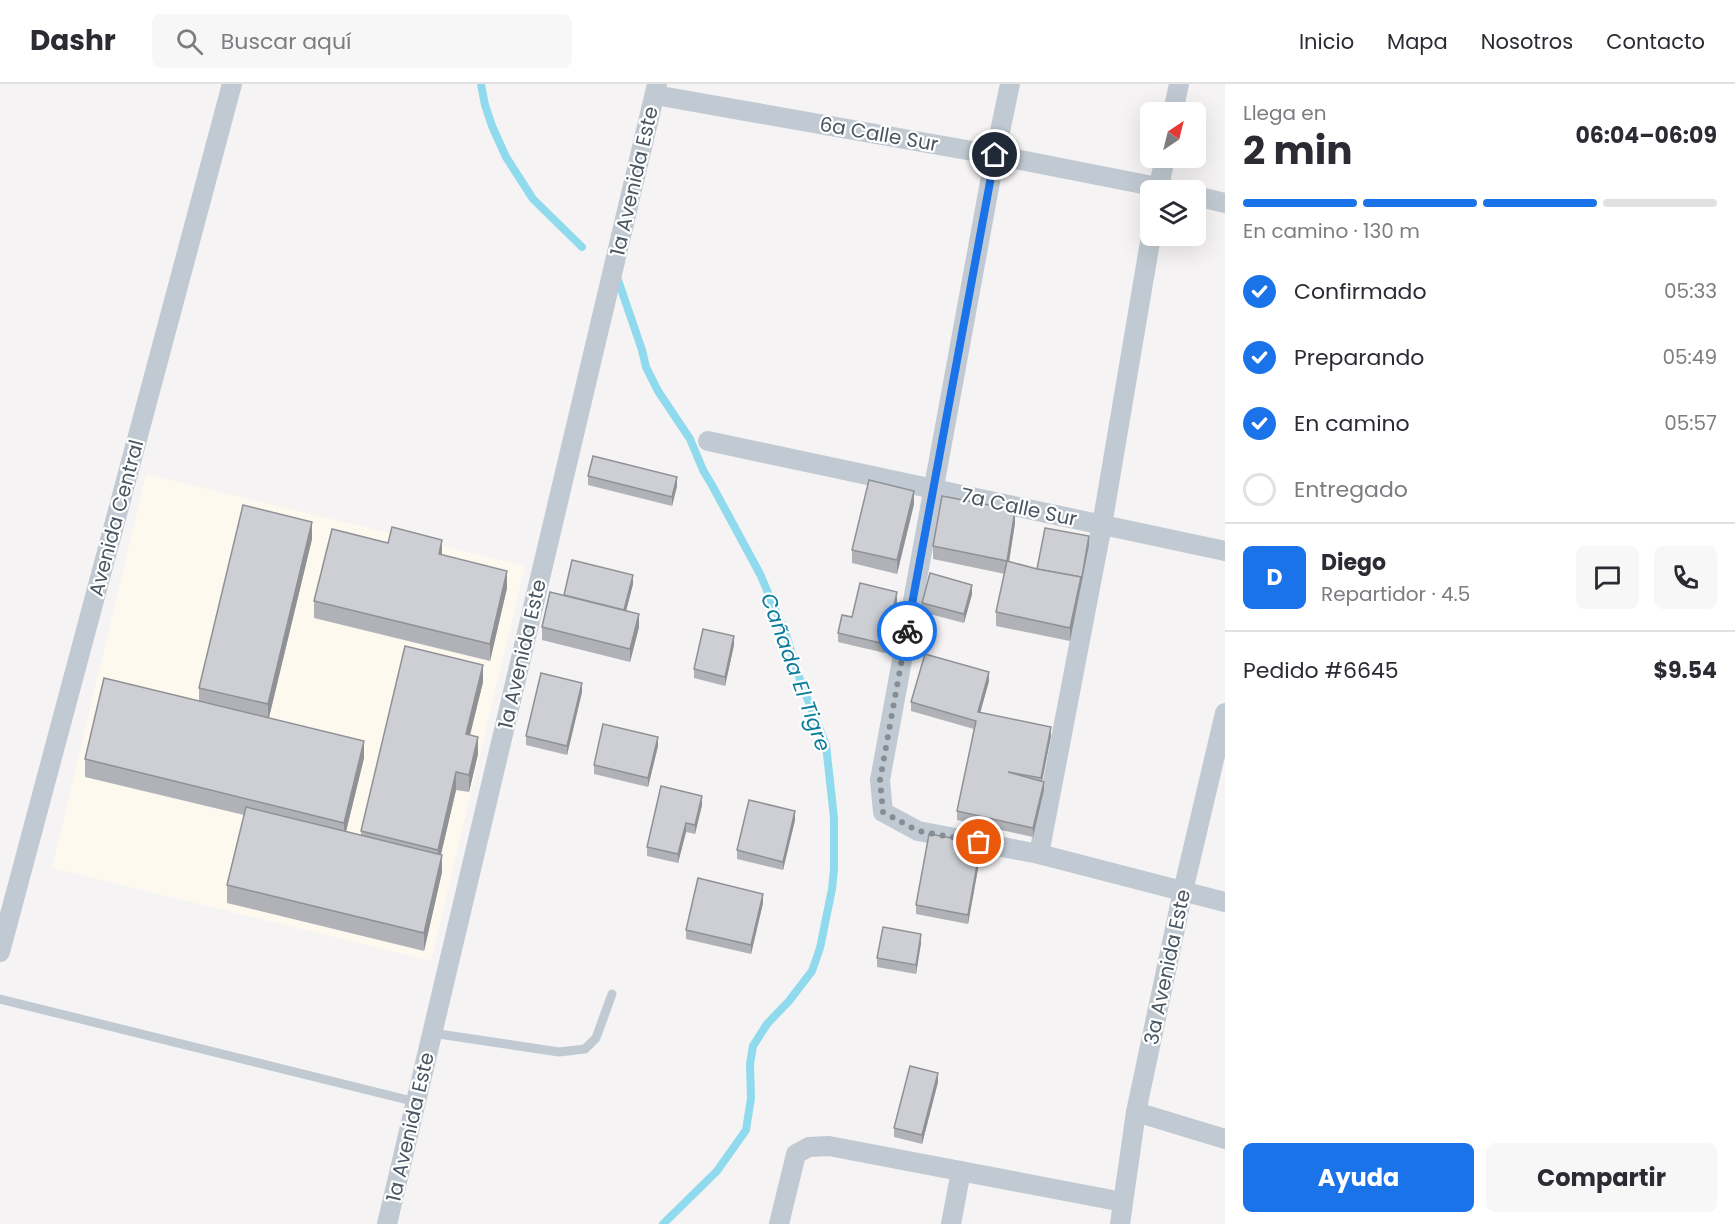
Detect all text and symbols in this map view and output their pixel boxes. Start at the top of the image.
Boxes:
search box [152,14,572,68]
text: Dashr [30,21,116,60]
icon: search [173,25,206,58]
text: Buscar aquí [221,26,351,57]
text: Inicio [1299,27,1354,56]
text: Mapa [1387,27,1448,56]
text: Nosotros [1481,27,1573,56]
text: Contacto [1606,27,1705,56]
text: Llega en [1243,99,1327,127]
north arrow [1140,102,1206,168]
map controls [1140,102,1206,246]
street label: 1a Avenida Este [603,103,665,259]
street label: 6a Calle Sur [817,110,941,158]
text: 06:04–06:09 [1575,120,1717,151]
text: 2 min [1243,123,1353,178]
pin [969,129,1020,180]
icon: home [978,138,1011,171]
button: layers [1140,180,1206,246]
text: En camino · 130 m [1243,217,1420,245]
icon: check [1243,275,1276,308]
text: Confirmado [1294,276,1427,307]
text: 05:33 [1664,277,1717,305]
icon: check [1243,341,1276,374]
text: Preparando [1294,342,1424,373]
text: 05:49 [1662,343,1717,371]
icon: check [1243,407,1276,440]
text: En camino [1294,408,1410,439]
text: 05:57 [1664,409,1717,437]
street label: Avenida Central [82,437,150,599]
text: Entregado [1294,474,1408,505]
street label: 7a Calle Sur [958,481,1080,533]
button: chat [1576,546,1639,609]
button: phone [1654,546,1717,609]
text: Diego [1321,547,1386,578]
text: D [1267,562,1283,593]
street label: 1a Avenida Este [491,576,553,732]
text: Repartidor · 4.5 [1321,580,1470,608]
water label: Cañada El Tigre [754,589,838,755]
courier [877,601,937,661]
icon: bike [891,615,924,648]
text: Pedido #6645 [1243,655,1399,686]
text: $9.54 [1654,655,1717,686]
pin [953,816,1004,867]
icon: bag [962,825,995,858]
street label: 3a Avenida Este [1137,887,1197,1047]
street label: 1a Avenida Este [379,1049,441,1205]
button: Ayuda [1243,1143,1474,1212]
button: Compartir [1486,1143,1717,1212]

